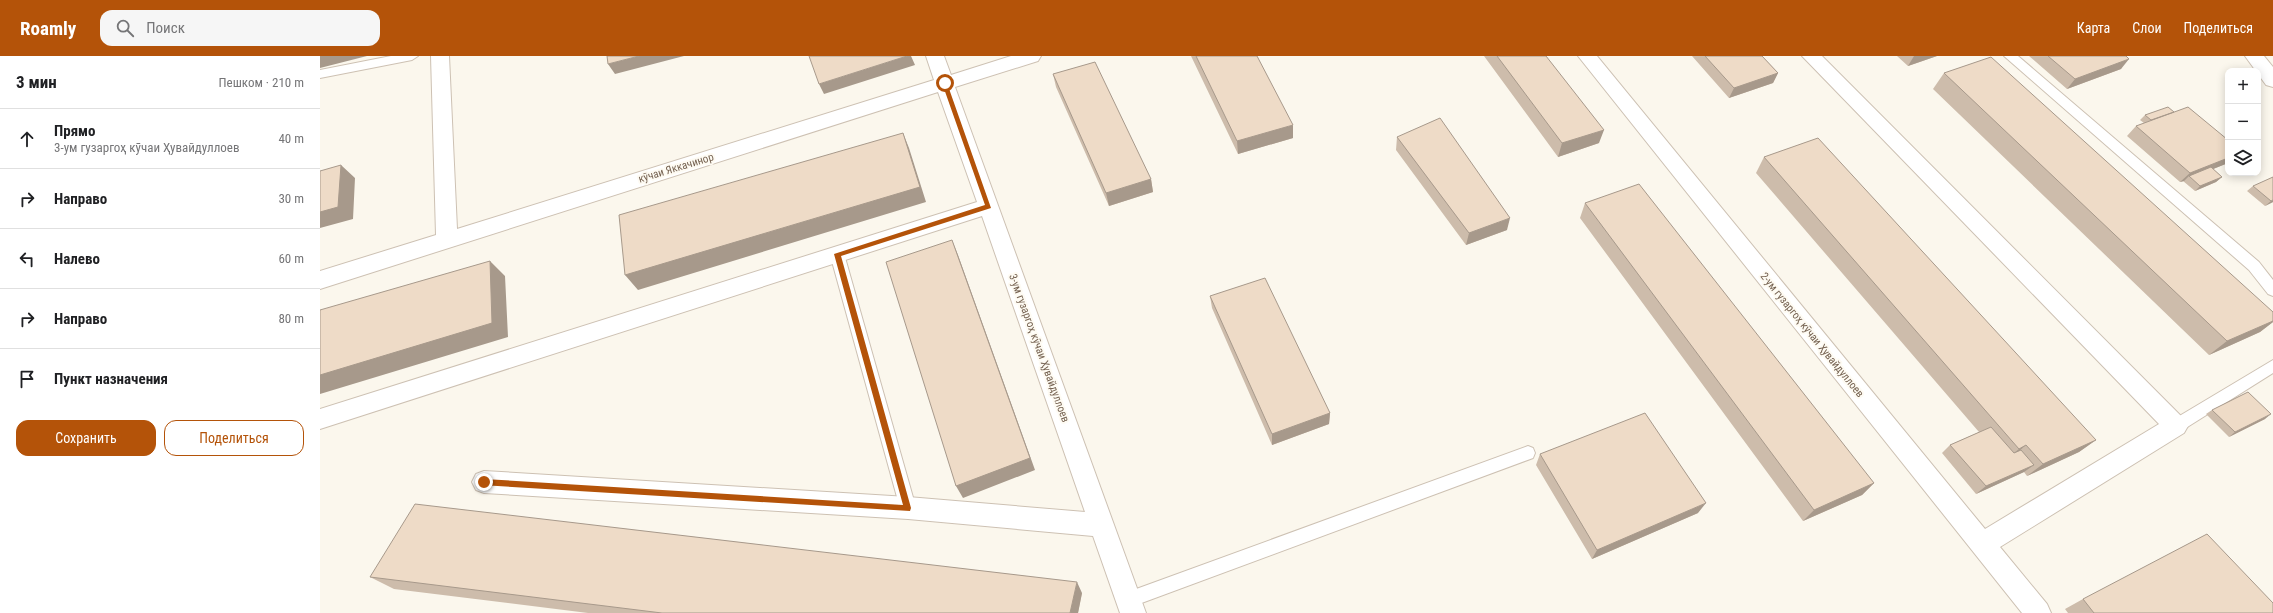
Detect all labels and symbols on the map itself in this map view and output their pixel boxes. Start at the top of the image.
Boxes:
route start [936,74,954,92]
street label: кӯчаи Яккачинор [637,150,715,186]
street label: 2-ум гузаргоҳ кӯчаи Ҳувайдуллоев [1758,270,1866,400]
street label: 3-ум гузаргоҳ кӯчаи Ҳувайдуллоев [1006,272,1072,424]
route end [475,473,493,491]

